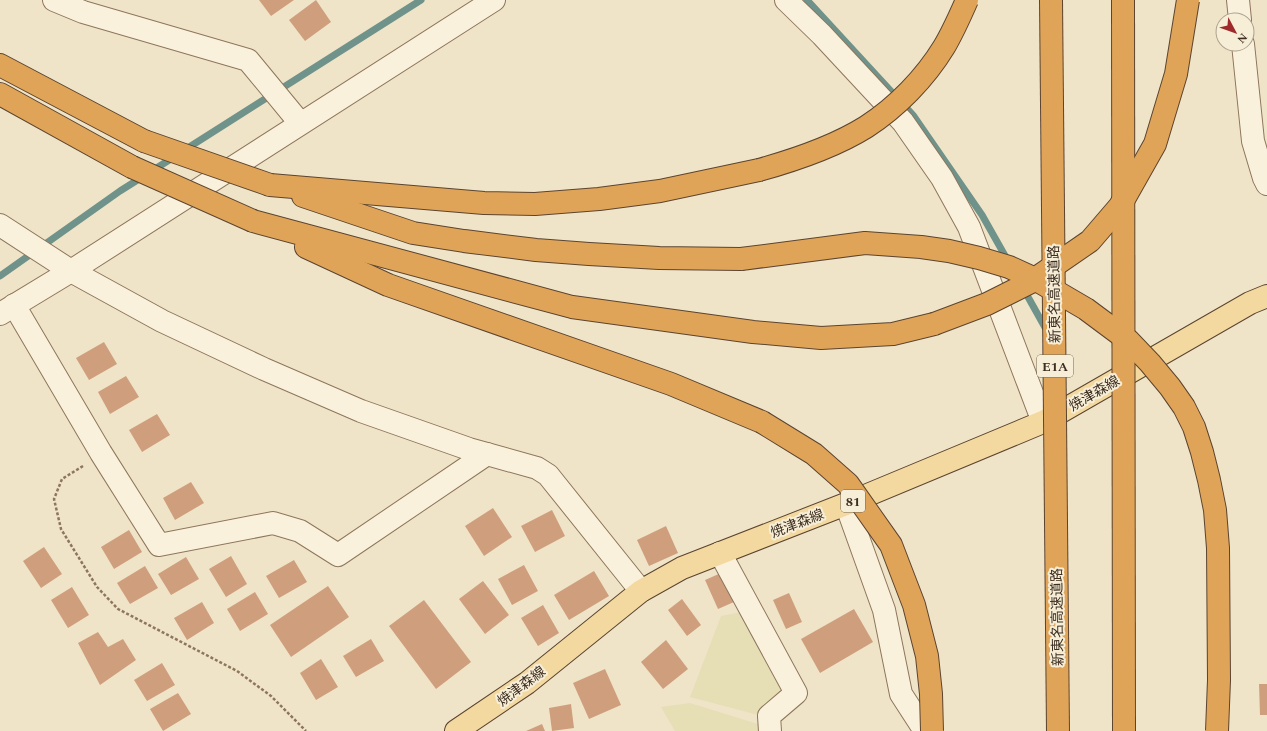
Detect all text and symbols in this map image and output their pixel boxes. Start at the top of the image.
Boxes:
north arrow [1215,12,1255,52]
text: N [1233,29,1252,47]
street label: 新東名高速道路 [1043,245,1066,343]
road number: E1A [1037,355,1073,377]
street label: 焼津森線 [1065,370,1124,417]
road number: 81 [841,490,865,512]
street label: 焼津森線 [767,504,827,543]
street label: 新東名高速道路 [1046,568,1069,666]
street label: 焼津森線 [493,661,550,712]

